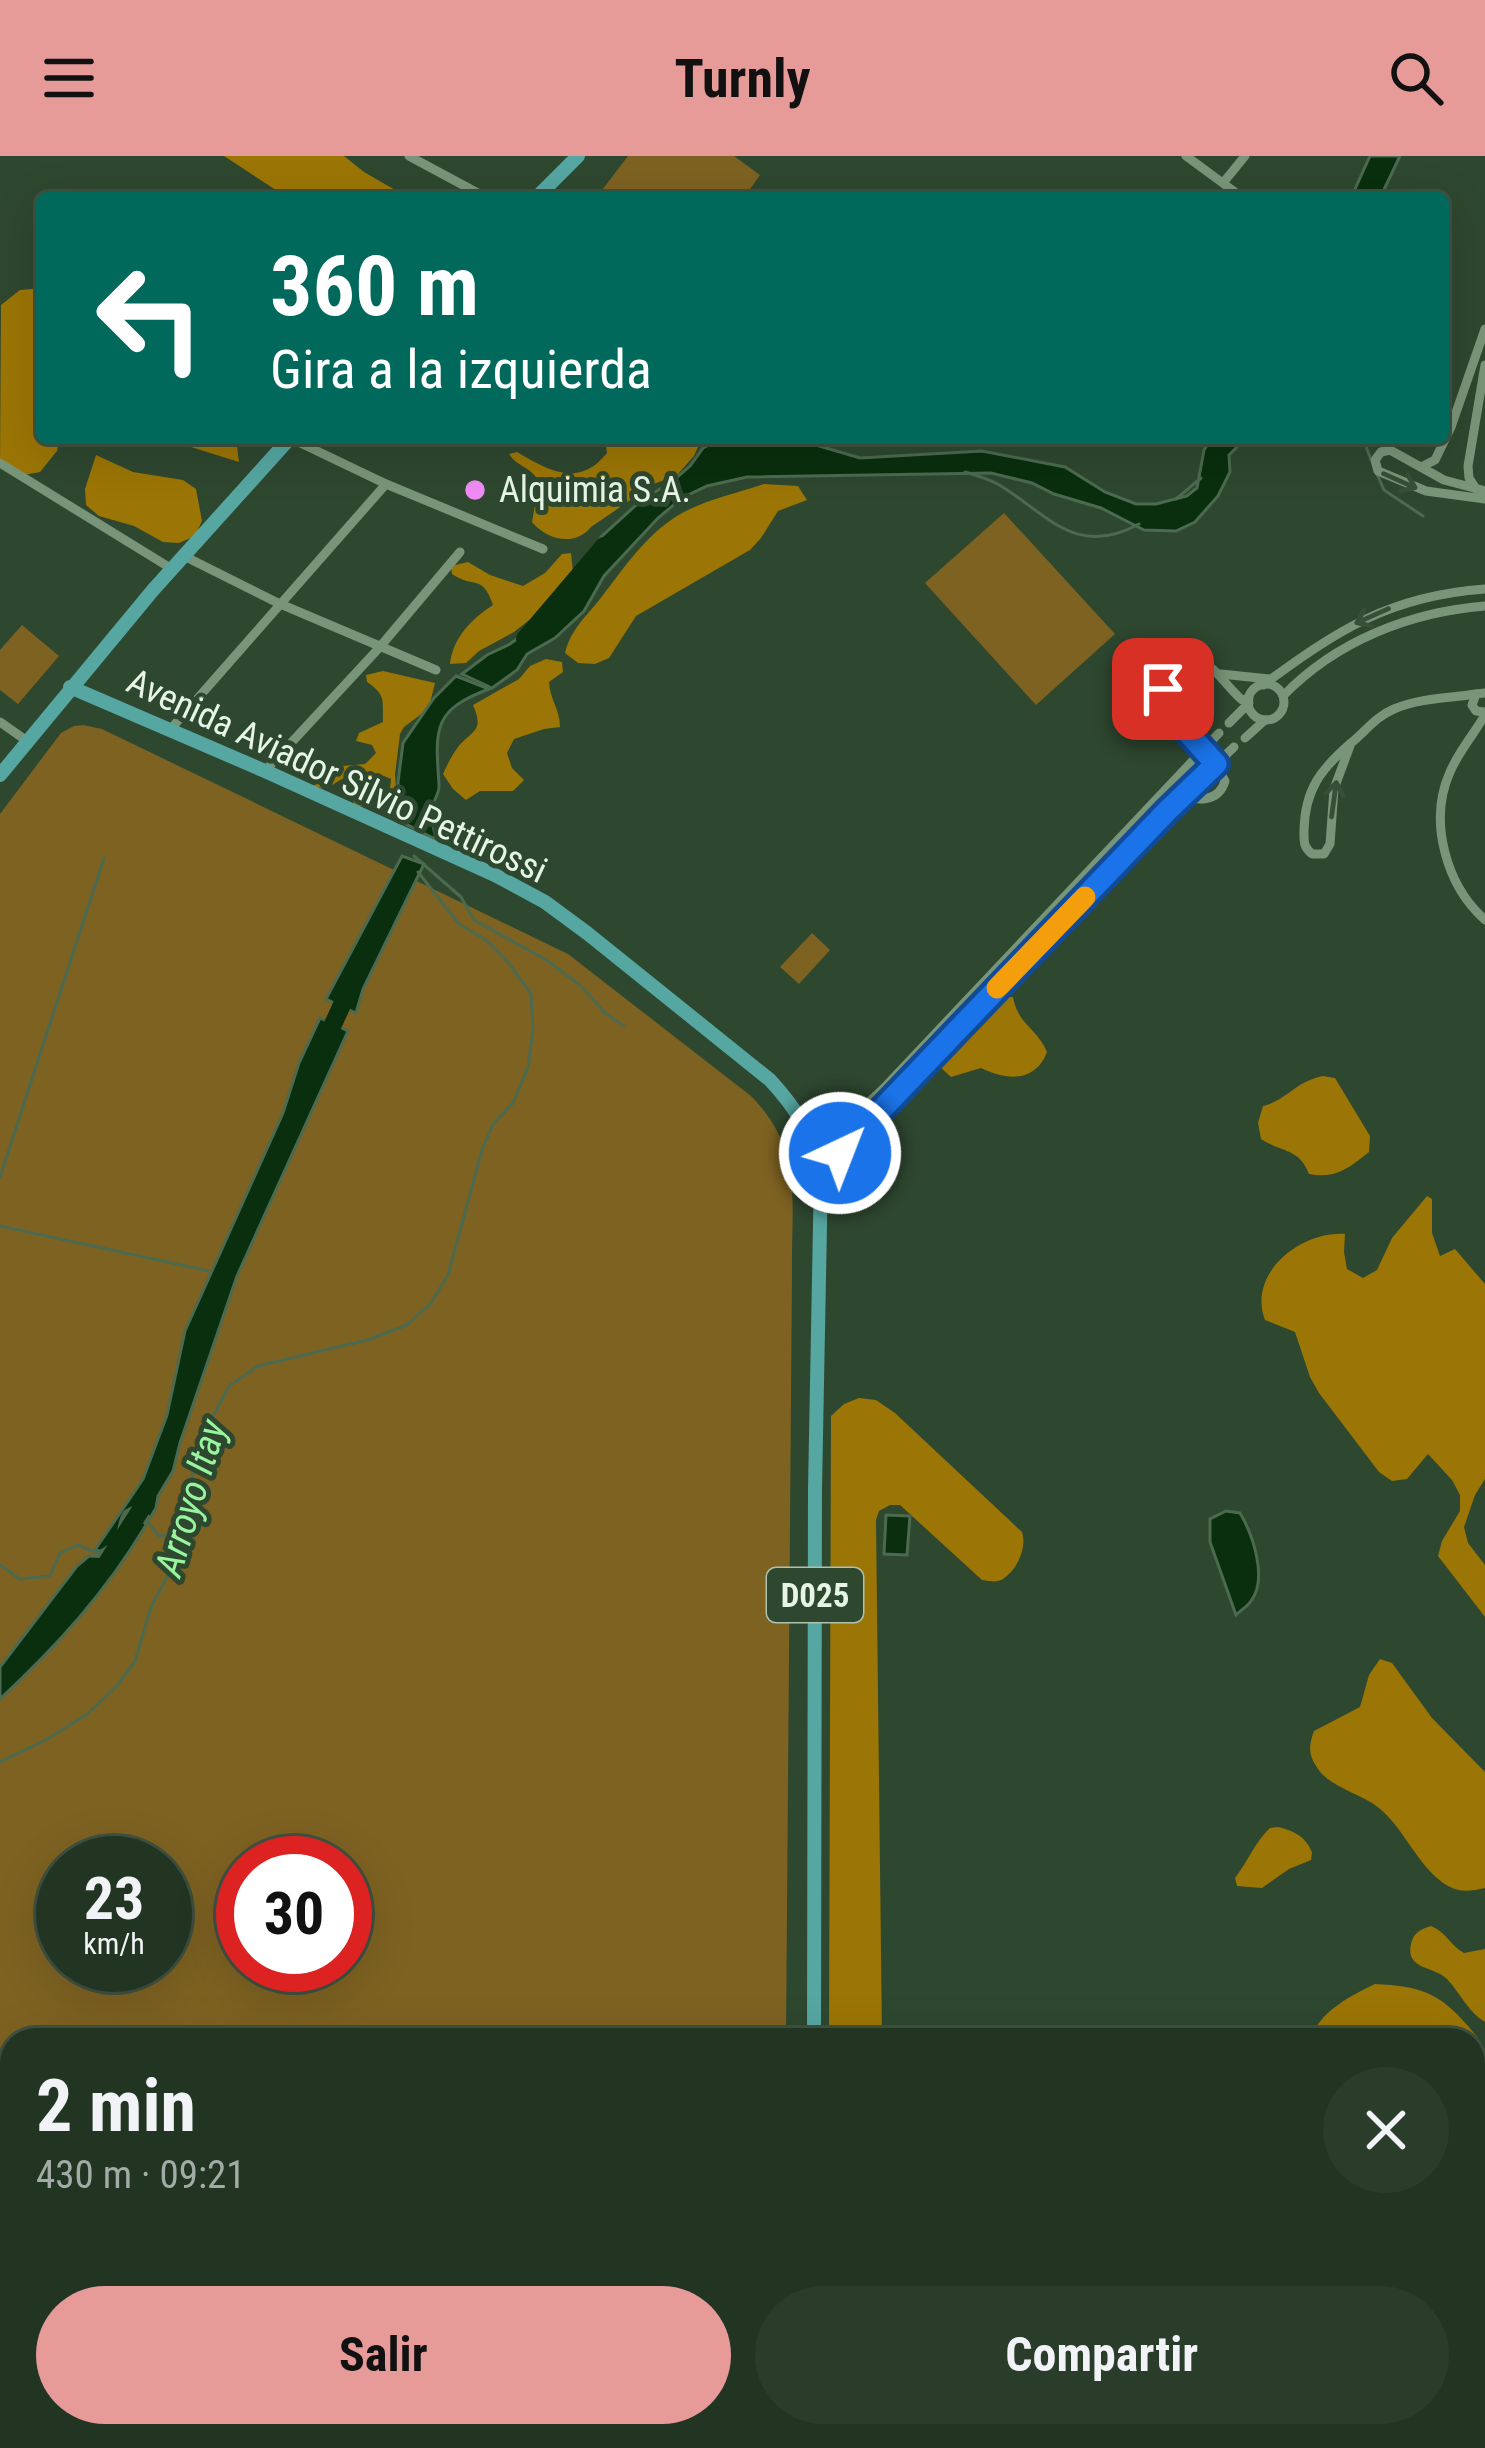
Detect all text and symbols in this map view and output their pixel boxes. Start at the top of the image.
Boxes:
icon: menu [36,45,102,111]
icon: search [1383,45,1449,111]
text: Turnly [674,47,811,110]
text: 360 m [270,237,479,336]
icon: left [72,240,228,396]
text: Gira a la izquierda [270,338,652,401]
place label: Alquimia S.A. [499,469,691,511]
one-way arrow [1381,471,1417,493]
marker: Alquimia S.A. [462,477,488,503]
one-way arrow [1355,607,1391,629]
pin [1112,638,1214,740]
icon: arrive [1130,656,1196,722]
street label: Avenida Aviador Silvio Pettirossi [121,660,553,892]
one-way arrow [1323,780,1346,819]
position arrow [777,1090,903,1216]
water label: Arroyo Itay [145,1413,237,1584]
road number: D025 [767,1568,863,1622]
speed limit sign: 30 [216,1836,372,1992]
text: 23 [84,1863,144,1934]
text: km/h [83,1926,145,1961]
text: 2 min [36,2064,196,2149]
button: close [1323,2067,1449,2193]
text: 430 m · 09:21 [36,2152,246,2198]
button: Salir [36,2286,731,2424]
button: Compartir [755,2286,1449,2424]

